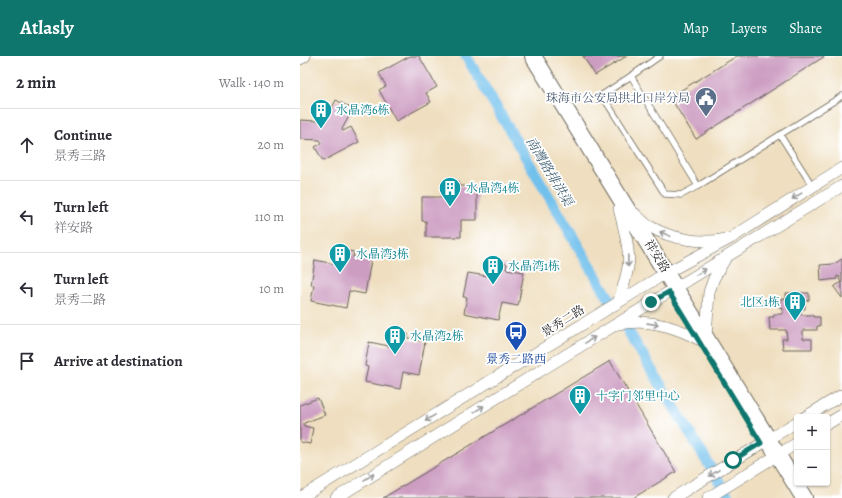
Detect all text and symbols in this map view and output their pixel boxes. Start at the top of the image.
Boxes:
text: Atlasly [20,15,74,41]
text: Map [683,19,709,38]
text: Layers [731,19,767,38]
text: Share [789,19,822,38]
text: 2 min [16,71,56,94]
text: Walk · 140 m [219,74,284,91]
public building icon: 珠海市公安局拱北口岸分局 [693,85,719,118]
place label: 珠海市公安局拱北口岸分局 [546,90,690,106]
building icon: 水晶湾6栋 [308,97,334,130]
place label: 水晶湾6栋 [336,102,390,118]
text: Continue [54,125,112,145]
water label: 南灣路排洪渠 [522,133,578,211]
icon: ahead [16,134,38,156]
text: 20 m [258,136,284,153]
text: 景秀三路 [54,147,106,164]
building icon: 水晶湾4栋 [437,175,463,208]
place label: 水晶湾4栋 [466,180,519,196]
one-way arrow [791,193,803,201]
text: Turn left [54,197,109,217]
icon: left [16,206,38,228]
text: 110 m [255,208,284,225]
text: 祥安路 [54,219,93,236]
one-way arrow [660,229,672,237]
street label: 祥安路 [641,236,673,276]
building icon: 水晶湾3栋 [327,241,353,274]
place label: 水晶湾3栋 [356,246,409,262]
building icon: 水晶湾1栋 [480,253,506,286]
one-way arrow [624,254,632,267]
place label: 水晶湾1栋 [508,258,560,274]
one-way arrow [695,268,707,276]
text: Turn left [54,269,109,289]
icon: left [16,278,38,300]
text: 10 m [259,280,284,297]
building icon: 北区1栋 [782,289,808,322]
text: 景秀二路 [54,291,106,308]
route end [642,293,660,311]
place label: 北区1栋 [740,294,780,310]
street label: 景秀二路 [538,301,588,341]
bus stop icon: 景秀二路西 [503,319,529,352]
one-way arrow [646,320,659,328]
building icon: 水晶湾2栋 [382,323,408,356]
place label: 水晶湾2栋 [410,328,464,344]
one-way arrow [584,336,596,344]
icon: arrive [16,350,38,372]
text: Arrive at destination [54,351,183,371]
place label: 景秀二路西 [486,351,546,367]
building icon: 十字门邻里中心 [567,383,593,416]
place label: 十字门邻里中心 [596,388,680,404]
one-way arrow [473,404,485,412]
one-way arrow [424,414,436,422]
map controls [794,414,830,486]
button: + [794,414,830,450]
button: − [794,450,830,486]
route start [724,451,742,469]
one-way arrow [708,469,720,477]
one-way arrow [363,473,375,481]

